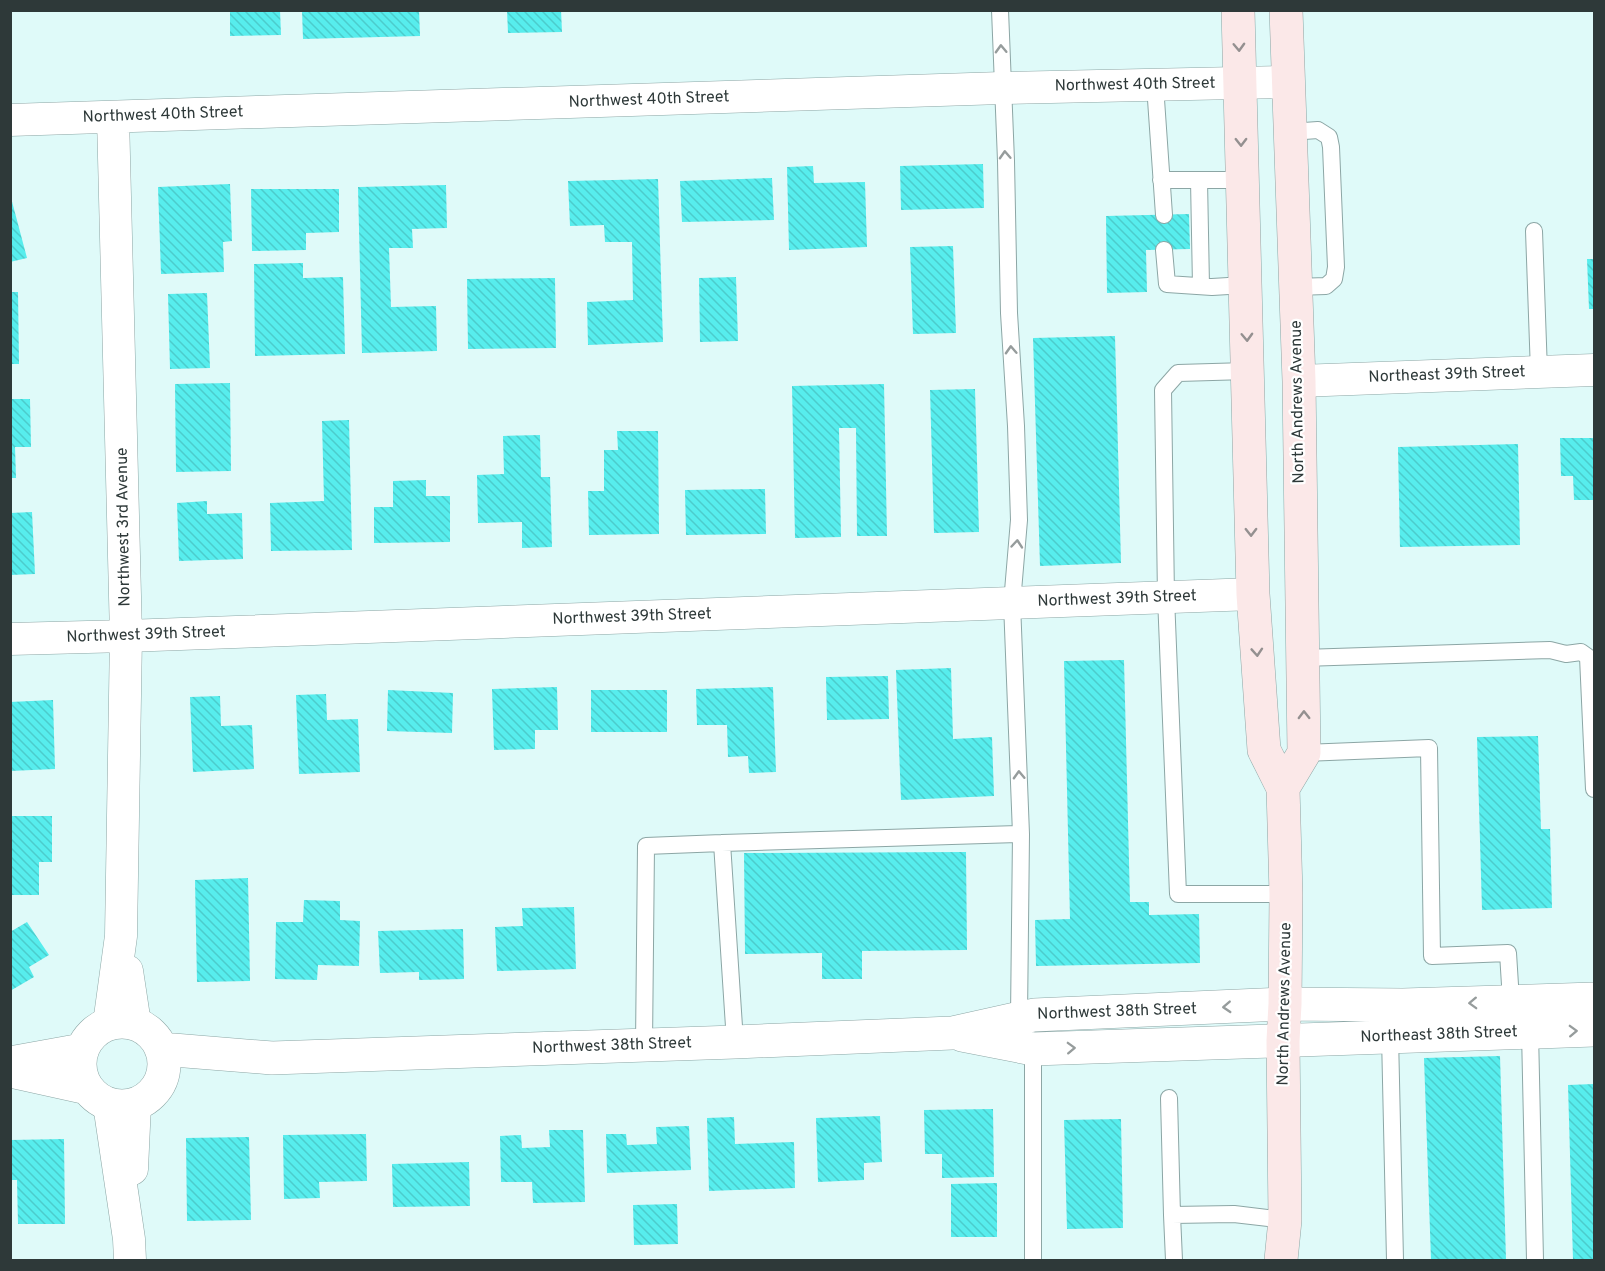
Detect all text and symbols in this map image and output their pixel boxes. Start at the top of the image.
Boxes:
one-way arrow [1233,42,1245,51]
one-way arrow [994,45,1007,54]
street label: Northwest 40th Street [1054,74,1216,96]
street label: Northwest 40th Street [568,87,730,113]
street label: Northwest 40th Street [82,102,244,128]
one-way arrow [1235,137,1248,146]
one-way arrow [999,150,1012,159]
street label: North Andrews Avenue [1287,320,1309,484]
one-way arrow [1240,332,1253,341]
one-way arrow [1005,345,1018,354]
street label: Northeast 39th Street [1368,362,1526,388]
street label: Northwest 3rd Avenue [113,447,135,607]
one-way arrow [1245,527,1257,536]
one-way arrow [1010,540,1023,549]
street label: Northwest 39th Street [1037,586,1197,612]
street label: Northwest 39th Street [552,604,712,630]
street label: Northwest 39th Street [66,622,226,648]
one-way arrow [1250,648,1263,657]
one-way arrow [1298,710,1310,719]
one-way arrow [1013,771,1025,780]
street label: North Andrews Avenue [1274,922,1296,1086]
one-way arrow [1469,996,1478,1009]
street label: Northwest 38th Street [1037,999,1197,1025]
one-way arrow [1222,1001,1231,1014]
street label: Northeast 38th Street [1360,1022,1518,1048]
one-way arrow [1568,1025,1577,1037]
street label: Northwest 38th Street [532,1033,692,1059]
one-way arrow [1067,1042,1076,1054]

